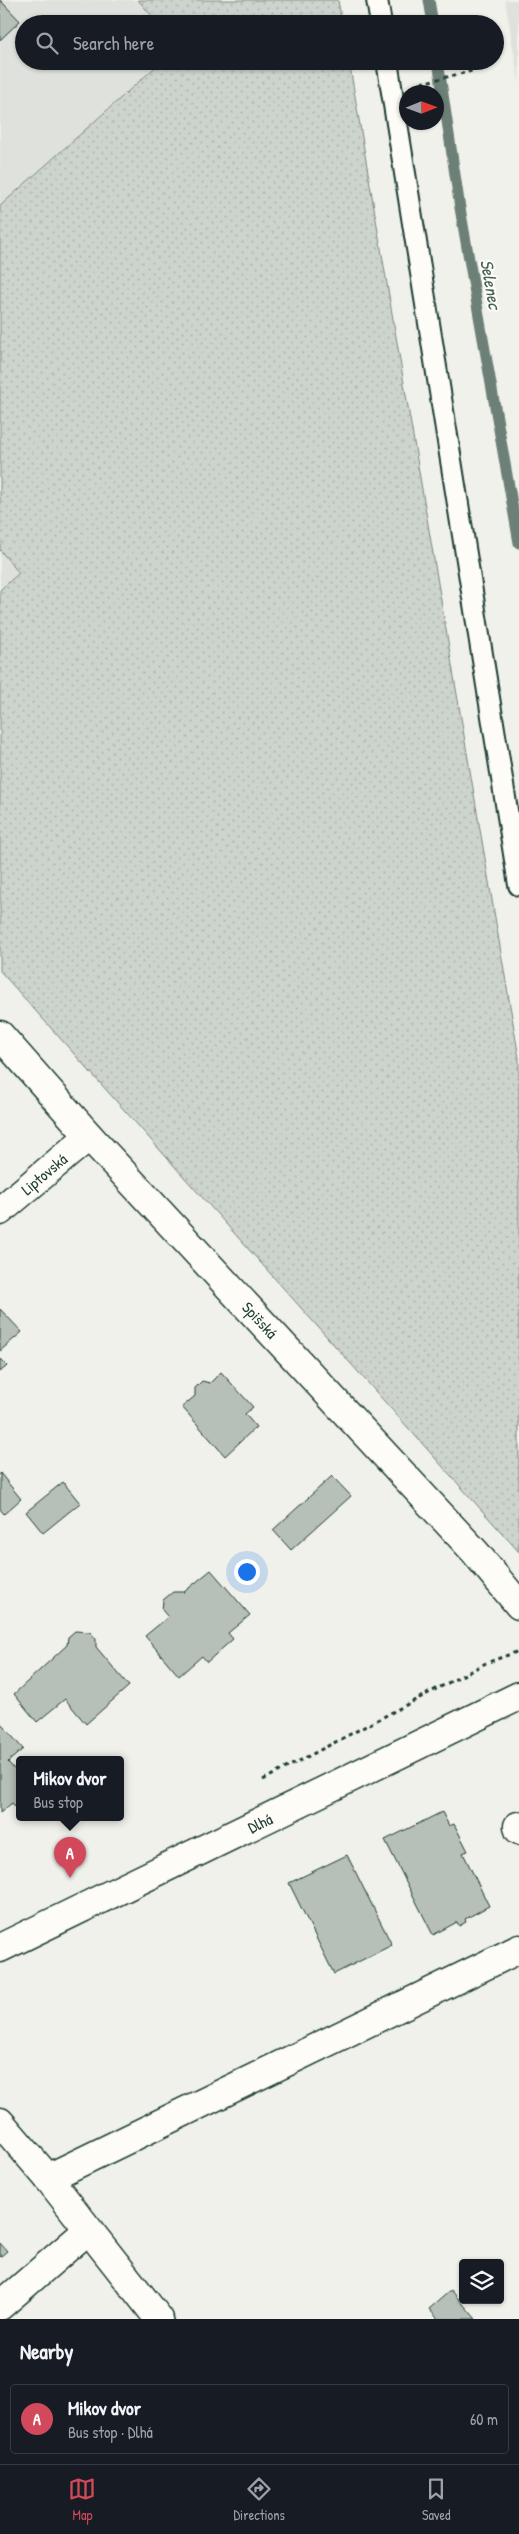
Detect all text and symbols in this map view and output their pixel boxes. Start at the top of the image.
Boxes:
search box [15,15,504,70]
icon: search [33,29,61,57]
text: Search here [73,30,154,56]
north arrow [399,85,444,130]
water label: Selenec [474,257,508,313]
street label: Liptovská [16,1148,72,1200]
street label: Spišská [237,1297,283,1343]
your location [234,1559,260,1585]
popup [16,1756,124,1821]
text: Mikov dvor [33,1765,107,1791]
text: Bus stop [33,1791,83,1813]
street label: Dlhá [244,1808,276,1838]
pin: A [54,1837,86,1878]
map controls [459,2259,504,2304]
button: layers [459,2259,504,2304]
text: Nearby [20,2337,73,2366]
text: Mikov dvor [68,2395,141,2421]
text: A [33,2408,41,2430]
text: 60 m [470,2408,498,2430]
text: Bus stop · Dlhá [68,2421,153,2443]
tab: Map [68,2475,96,2524]
tab: Directions [233,2475,285,2524]
tab: Saved [422,2475,451,2524]

